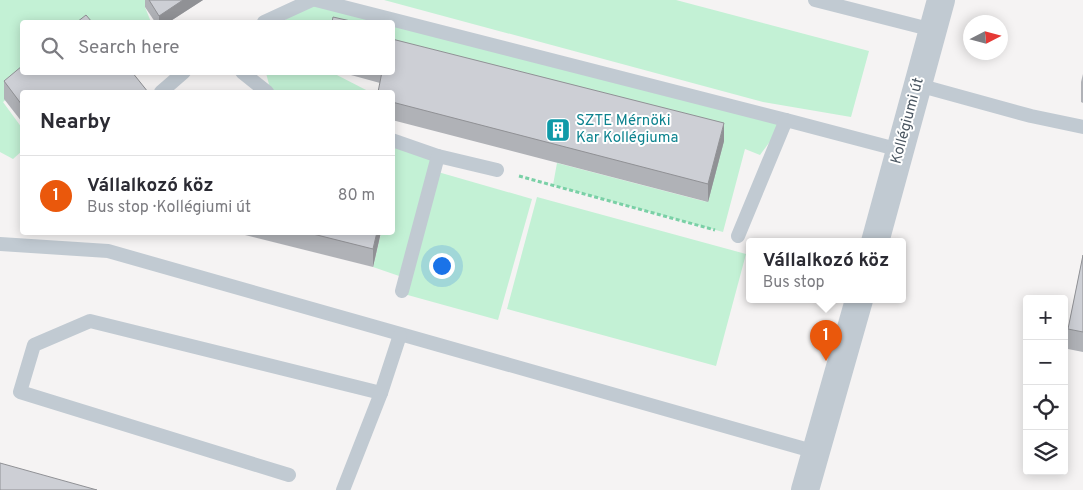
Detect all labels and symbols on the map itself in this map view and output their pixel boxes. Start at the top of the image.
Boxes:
north arrow [963,15,1008,60]
street label: Kollégiumi út [887,76,929,166]
place label: SZTE Mérnöki Kar Kollégiuma [576,112,678,148]
building icon: SZTE Mérnöki Kar Kollégiuma [545,117,571,143]
your location [429,253,455,279]
pin: 1 [810,320,842,361]

